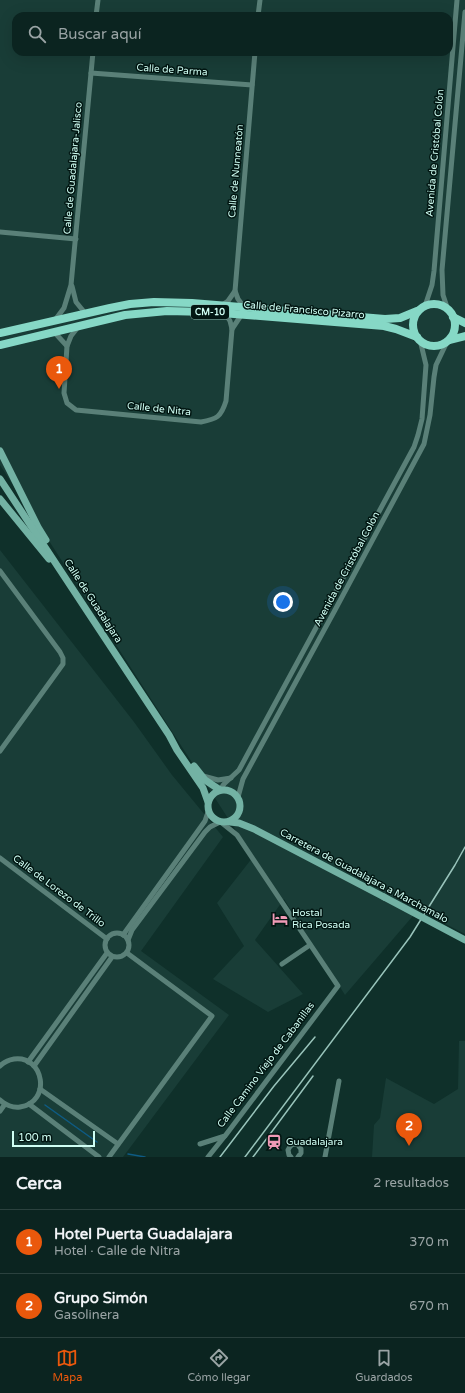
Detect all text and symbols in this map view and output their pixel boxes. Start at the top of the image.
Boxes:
search box [12,12,453,56]
icon: search [26,23,48,45]
text: Buscar aquí [58,25,141,43]
street label: Calle de Parma [136,62,208,78]
street label: Avenida de Cristóbal Colón [423,89,447,217]
street label: Calle de Guadalajara-Jalisco [61,101,85,235]
street label: Calle de Nunneatón [226,124,246,218]
street label: Calle de Francisco Pizarro [243,299,365,321]
road number: CM-10 [191,305,229,319]
pin: 1 [46,356,72,389]
street label: Calle de Nitra [127,400,191,418]
street label: Avenida de Cristóbal Colón [312,510,382,628]
street label: Calle de Guadalajara [61,557,125,645]
your location [273,592,293,612]
street label: Carretera de Guadalajara a Marchamalo [278,826,450,926]
street label: Calle de Lorezo de Trillo [10,852,108,930]
place label: Hostal Rica Posada [292,907,350,931]
hotel icon: Hostal Rica Posada [271,910,289,928]
street label: Calle Camino Viejo de Cabanillas [215,1000,317,1130]
pin: 2 [396,1113,422,1146]
scale bar [12,1129,95,1148]
text: 100 m [18,1131,52,1144]
station icon: Guadalajara [265,1133,283,1151]
place label: Guadalajara [286,1136,343,1148]
text: Cerca [16,1173,62,1194]
text: 2 resultados [373,1175,449,1191]
text: Hotel Puerta Guadalajara [54,1225,233,1243]
text: 1 [25,1234,33,1250]
text: 370 m [409,1234,449,1250]
text: Hotel · Calle de Nitra [54,1243,180,1259]
text: Grupo Simón [54,1289,148,1307]
text: 2 [25,1298,33,1314]
text: 670 m [409,1298,449,1314]
text: Gasolinera [54,1307,119,1323]
tab: Mapa [52,1347,82,1384]
tab: Cómo llegar [187,1347,250,1384]
tab: Guardados [355,1347,413,1384]

